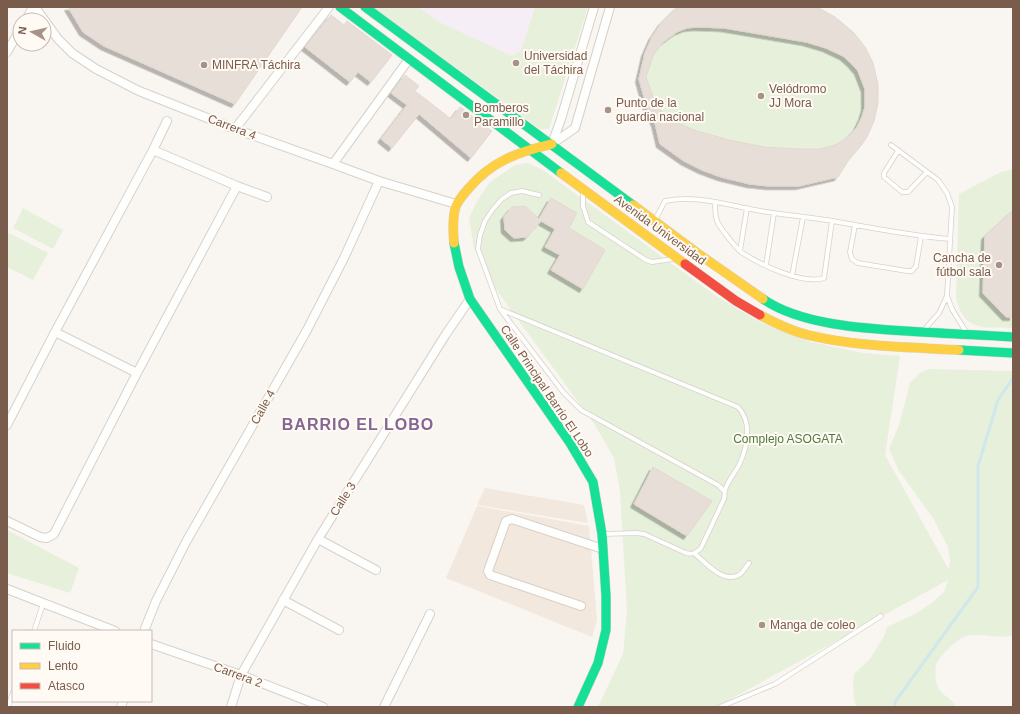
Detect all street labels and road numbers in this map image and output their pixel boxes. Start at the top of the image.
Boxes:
street label: Carrera 4 [206,111,258,143]
street label: Avenida Universidad [611,192,709,268]
street label: Calle Principal Barrio El Lobo [498,322,597,460]
street label: Calle 4 [248,387,278,427]
street label: Calle 3 [327,479,359,519]
street label: Carrera 2 [212,660,265,690]

